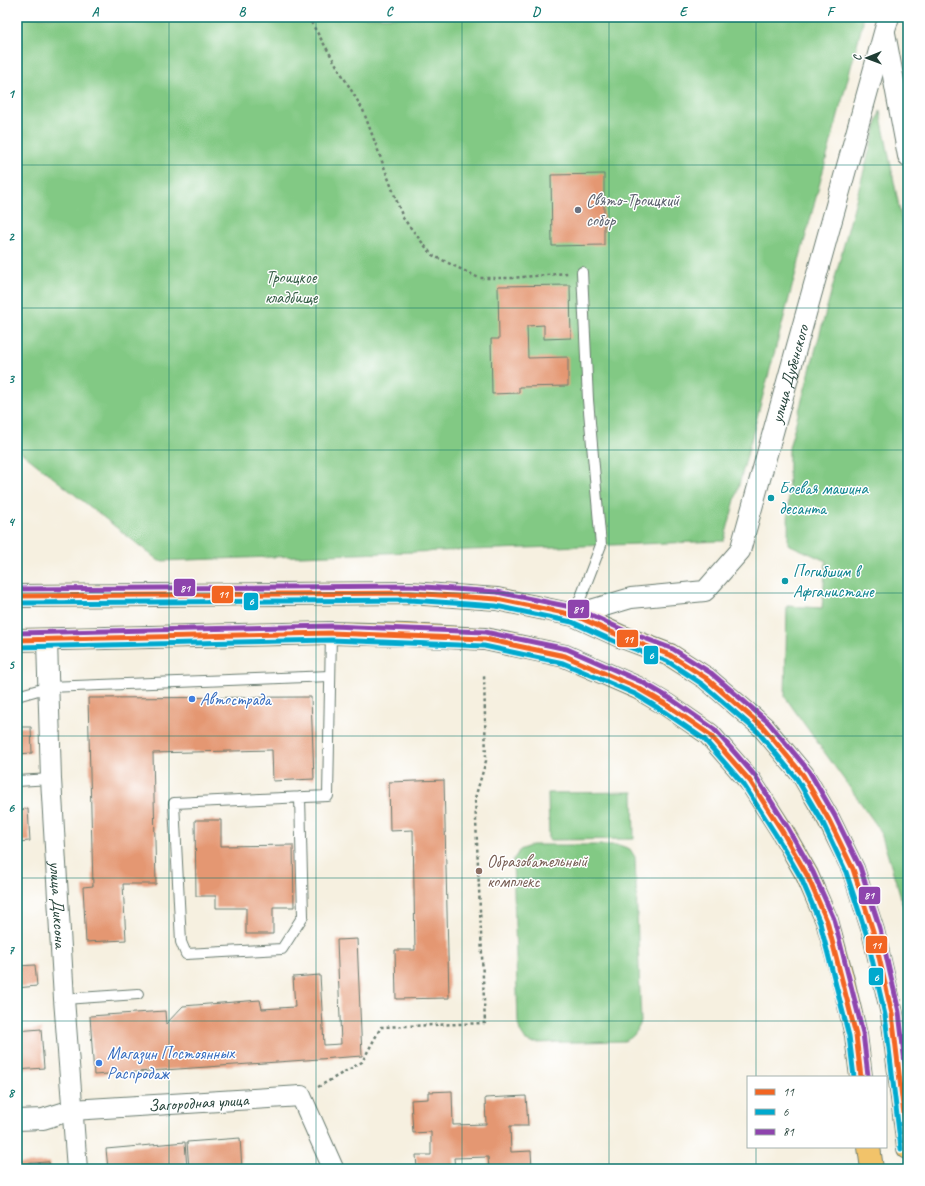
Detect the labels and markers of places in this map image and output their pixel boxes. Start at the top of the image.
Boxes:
place label: Свято-Троицкий собор [586,190,680,231]
marker: Свято-Троицкий собор [573,205,583,215]
place label: Боевая машина десанта [779,478,870,519]
marker: Боевая машина десанта [766,493,776,503]
place label: Погибшим в Афганистане [793,561,875,602]
marker: Погибшим в Афганистане [780,576,790,586]
place label: Автострада [200,689,273,710]
marker: Автострада [187,694,197,704]
place label: Образовательный комплекс [487,851,588,892]
marker: Образовательный комплекс [474,866,484,876]
place label: Магазин Постоянных Распродаж [107,1043,235,1084]
marker: Магазин Постоянных Распродаж [94,1058,104,1068]

